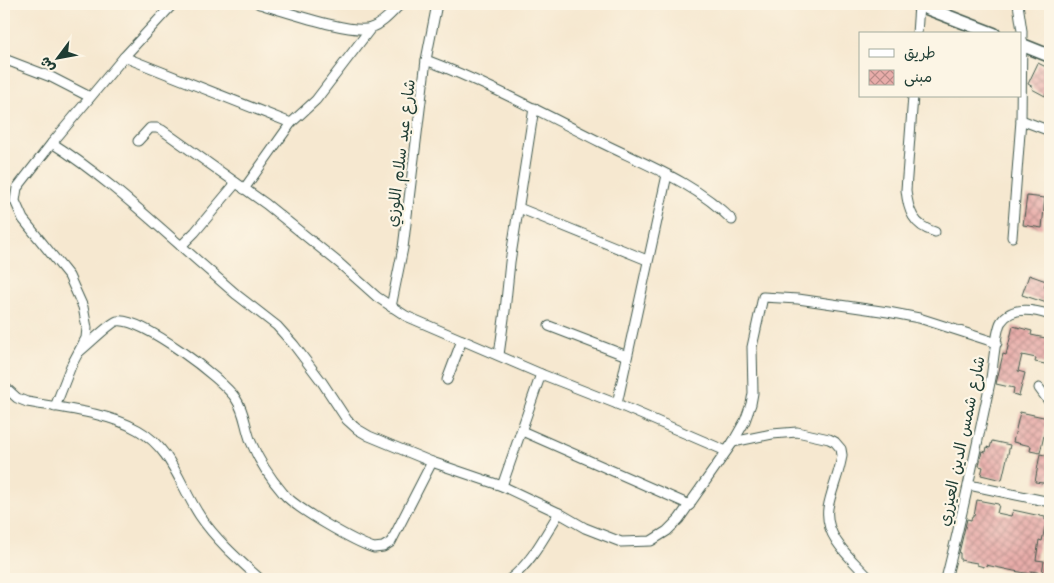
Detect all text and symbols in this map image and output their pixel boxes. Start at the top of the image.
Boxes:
north arrow [32,32,82,82]
legend [859,32,1022,98]
text: طريق [904,43,936,64]
text: ش [35,53,60,76]
text: مبنى [904,67,932,88]
street label: شارع عيد سلام اللوزي [381,78,422,228]
street label: شارع شمس الدين العيزري [933,354,991,528]

